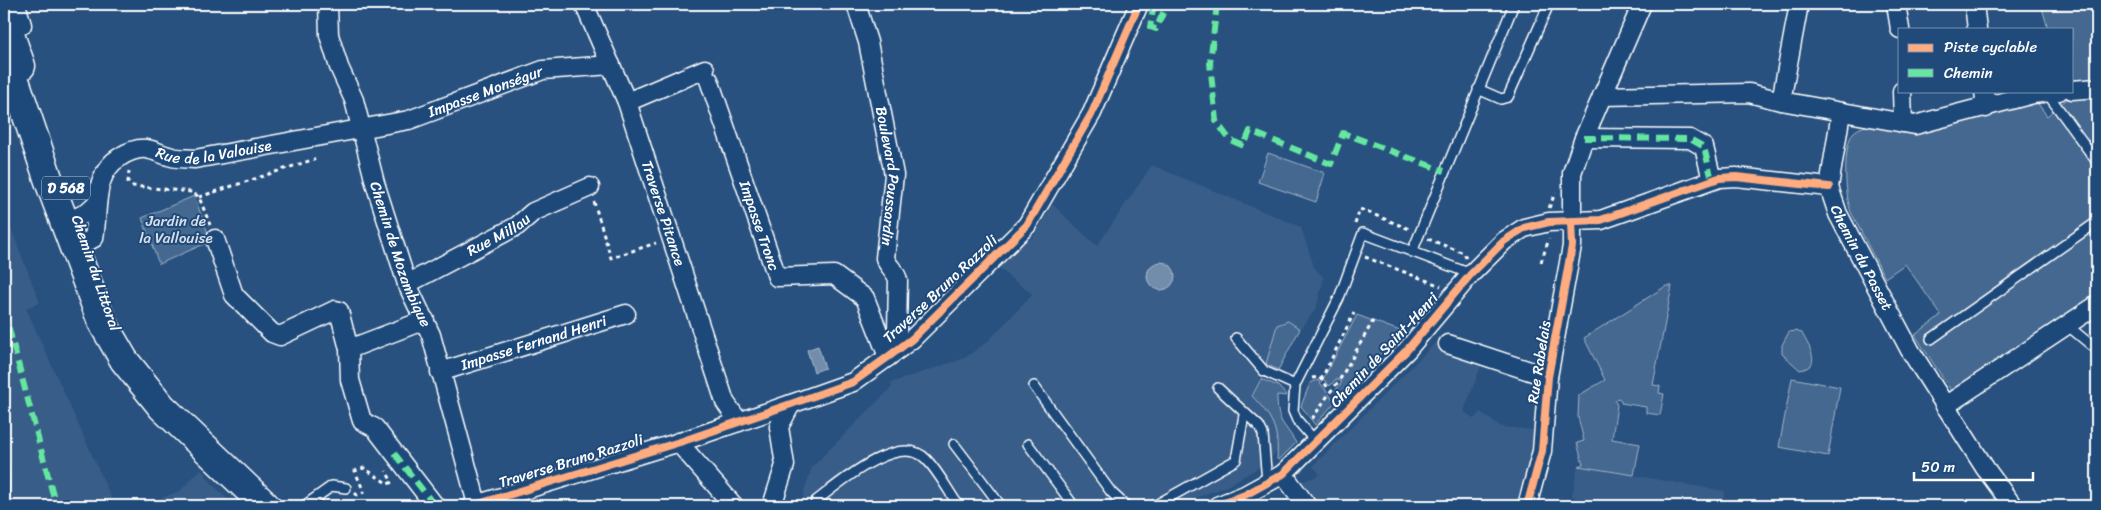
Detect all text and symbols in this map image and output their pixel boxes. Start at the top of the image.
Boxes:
legend [1898,28,2074,92]
text: Piste cyclable [1944,34,2037,60]
street label: Impasse Monségur [423,58,547,125]
text: Chemin [1944,60,1993,86]
street label: Boulevard Poussardin [868,104,907,247]
street label: Rue de la Valouise [152,132,274,172]
street label: Traverse Pitance [634,157,693,269]
street label: Impasse Tronc [731,176,787,275]
road number: D 568 [42,177,90,200]
street label: Chemin de Mozambique [362,178,439,332]
street label: Chemin du Passet [1823,202,1900,316]
street label: Rue Millau [462,207,537,263]
park label: Jardin de la Vallouise [139,208,213,251]
street label: Chemin du Littoral [64,211,128,335]
street label: Traverse Bruno Razzoli [876,228,1004,350]
street label: Chemin de Saint-Henri [1323,286,1445,414]
street label: Impasse Fernand Henri [456,308,611,378]
street label: Rue Rabelais [1520,318,1558,405]
street label: Traverse Bruno Razzoli [496,426,647,495]
scale bar [1914,450,2032,482]
text: 50 m [1921,454,1956,480]

